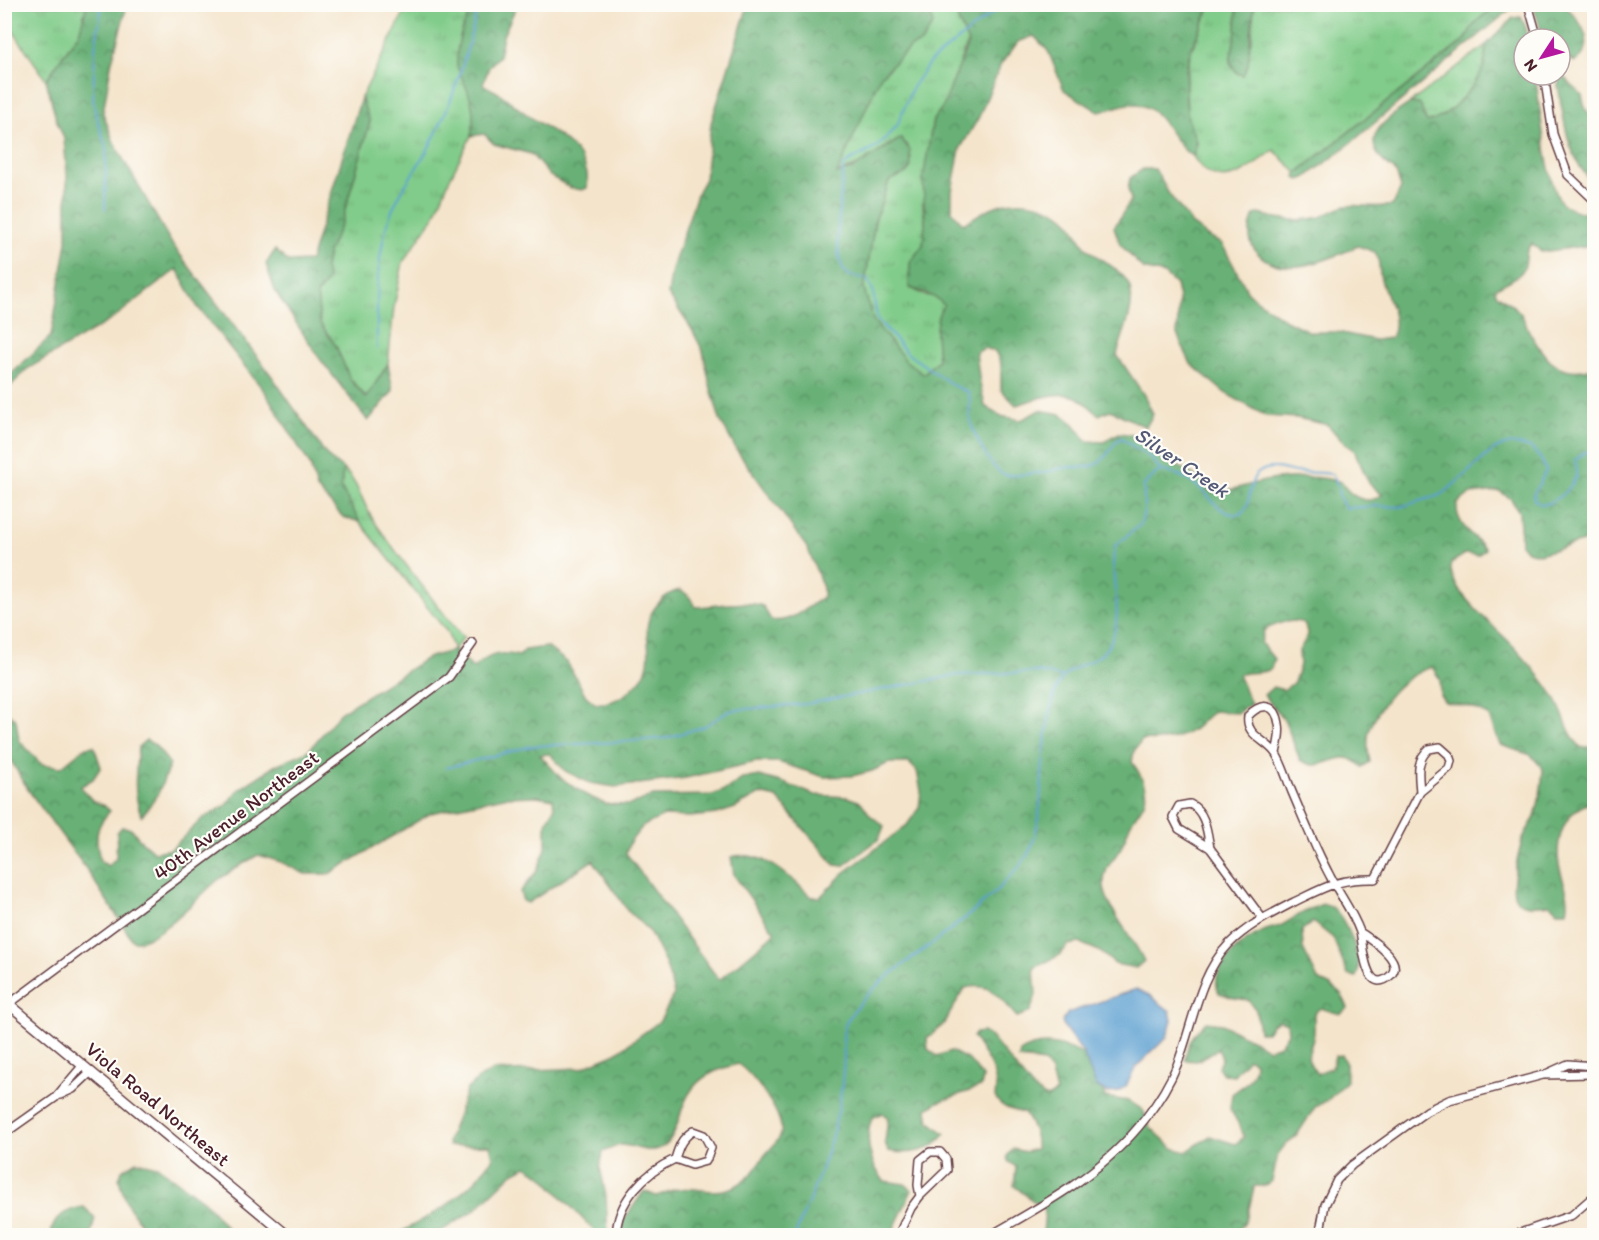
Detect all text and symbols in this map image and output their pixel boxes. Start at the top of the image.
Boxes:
north arrow [1512,27,1572,87]
text: N [1519,56,1541,75]
water label: Silver Creek [1130,421,1235,503]
street label: 40th Avenue Northeast [149,745,323,885]
street label: Viola Road Northeast [81,1037,235,1171]

